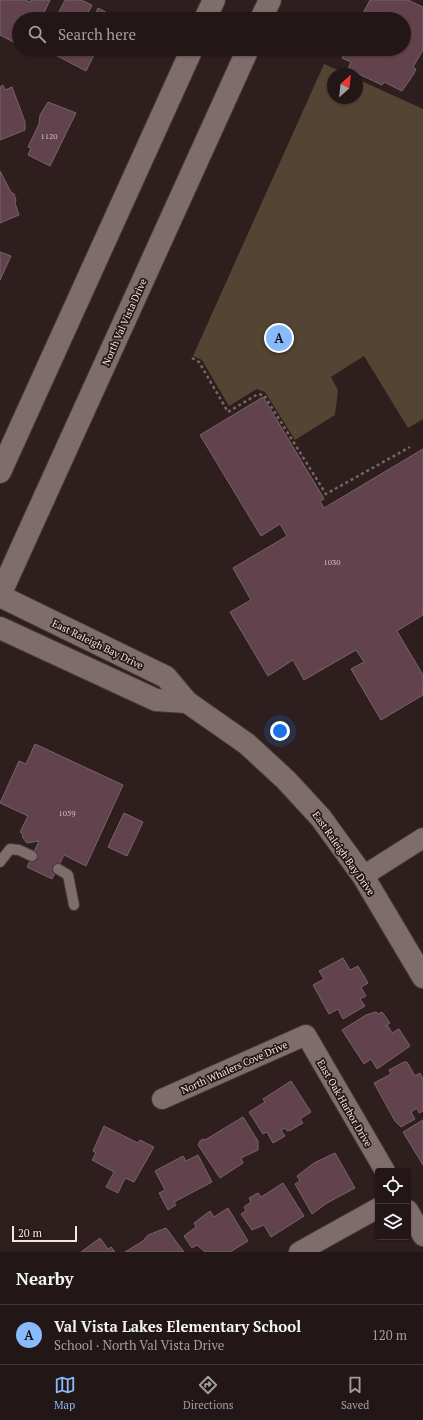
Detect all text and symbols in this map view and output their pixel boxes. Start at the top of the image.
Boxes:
search box [12,12,411,56]
icon: search [26,23,48,45]
text: Search here [58,24,136,44]
north arrow [327,68,363,104]
house number: 1120 [40,131,58,141]
street label: North Val Vista Drive [99,277,149,368]
pin: A [266,323,292,353]
house number: 1030 [323,557,341,567]
street label: East Raleigh Bay Drive [50,617,146,672]
your location [270,721,290,741]
house number: 1059 [58,808,76,818]
street label: East Raleigh Bay Drive [310,809,378,898]
street label: North Whalers Cove Drive [179,1038,290,1097]
street label: East Oak Harbor Drive [314,1057,375,1149]
map controls [375,1168,411,1240]
button: locate [375,1168,411,1204]
button: layers [375,1204,411,1240]
scale bar [12,1224,77,1243]
text: 20 m [18,1226,42,1240]
text: Nearby [16,1267,74,1290]
text: Val Vista Lakes Elementary School [54,1316,301,1336]
text: A [24,1326,34,1344]
text: 120 m [372,1326,407,1344]
text: School · North Val Vista Drive [54,1336,224,1354]
tab: Map [54,1374,76,1412]
tab: Directions [183,1374,234,1412]
tab: Saved [341,1374,369,1412]

